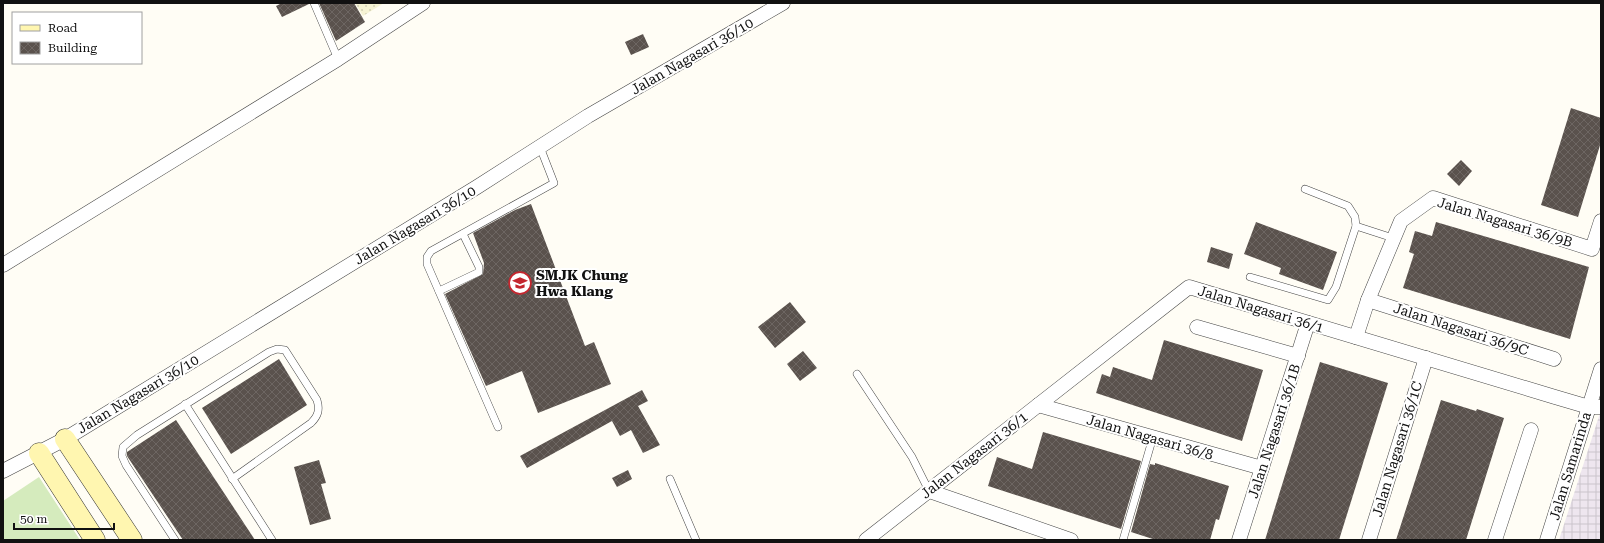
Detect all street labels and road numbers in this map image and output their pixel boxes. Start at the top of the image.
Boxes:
street label: Jalan Nagasari 36/10 [628,14,756,98]
street label: Jalan Nagasari 36/10 [351,182,479,268]
street label: Jalan Nagasari 36/9B [1436,194,1574,250]
street label: Jalan Nagasari 36/1 [1196,282,1326,336]
street label: Jalan Nagasari 36/9C [1392,300,1530,358]
street label: Jalan Nagasari 36/10 [74,351,202,437]
street label: Jalan Nagasari 36/1B [1245,362,1303,500]
street label: Jalan Nagasari 36/1C [1369,379,1425,519]
street label: Jalan Nagasari 36/1 [918,408,1031,502]
street label: Jalan Samarinda [1546,410,1594,522]
street label: Jalan Nagasari 36/8 [1085,411,1215,463]

